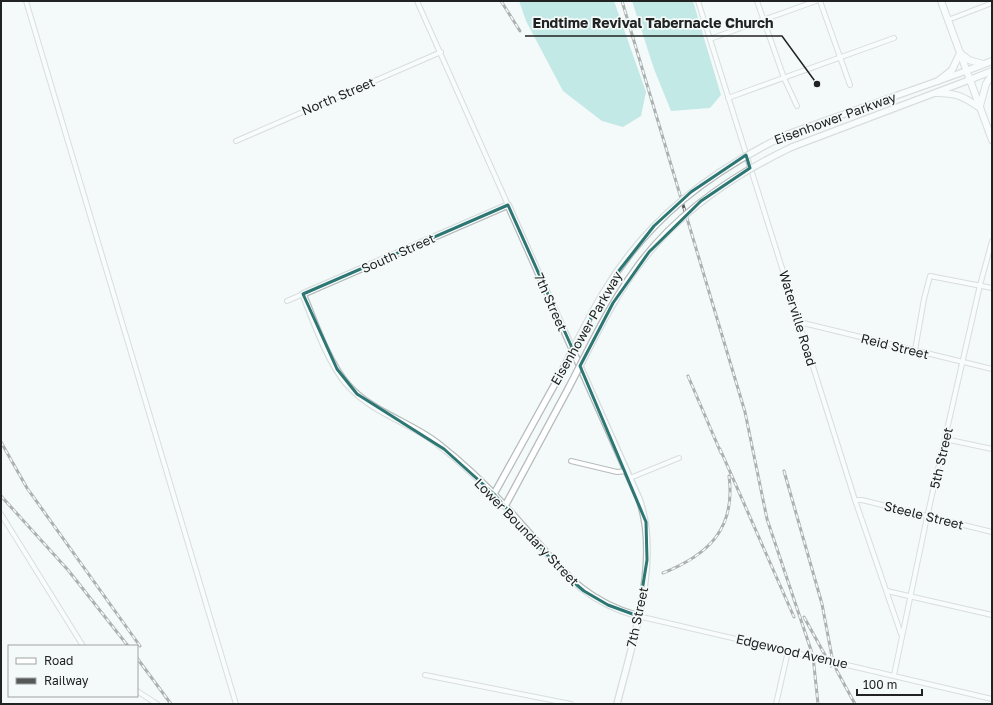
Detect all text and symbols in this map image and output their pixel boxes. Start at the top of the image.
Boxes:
callout: Endtime Revival Tabernacle Church [525,10,782,36]
text: Endtime Revival Tabernacle Church [532,14,774,31]
street label: North Street [299,73,377,119]
street label: Eisenhower Parkway [772,88,899,148]
street label: South Street [359,230,437,276]
street label: Eisenhower Parkway [547,268,625,388]
street label: Waterville Road [776,268,820,368]
street label: 7th Street [531,271,571,333]
street label: Reid Street [859,330,931,362]
street label: 5th Street [926,426,956,490]
street label: Lower Boundary Street [471,475,583,589]
street label: Steele Street [882,497,966,533]
street label: 7th Street [623,585,651,649]
street label: Edgewood Avenue [734,630,850,672]
legend [8,645,138,697]
text: Road [44,653,73,668]
scale bar [857,671,922,697]
text: Railway [44,673,89,688]
text: 100 m [863,677,897,692]

